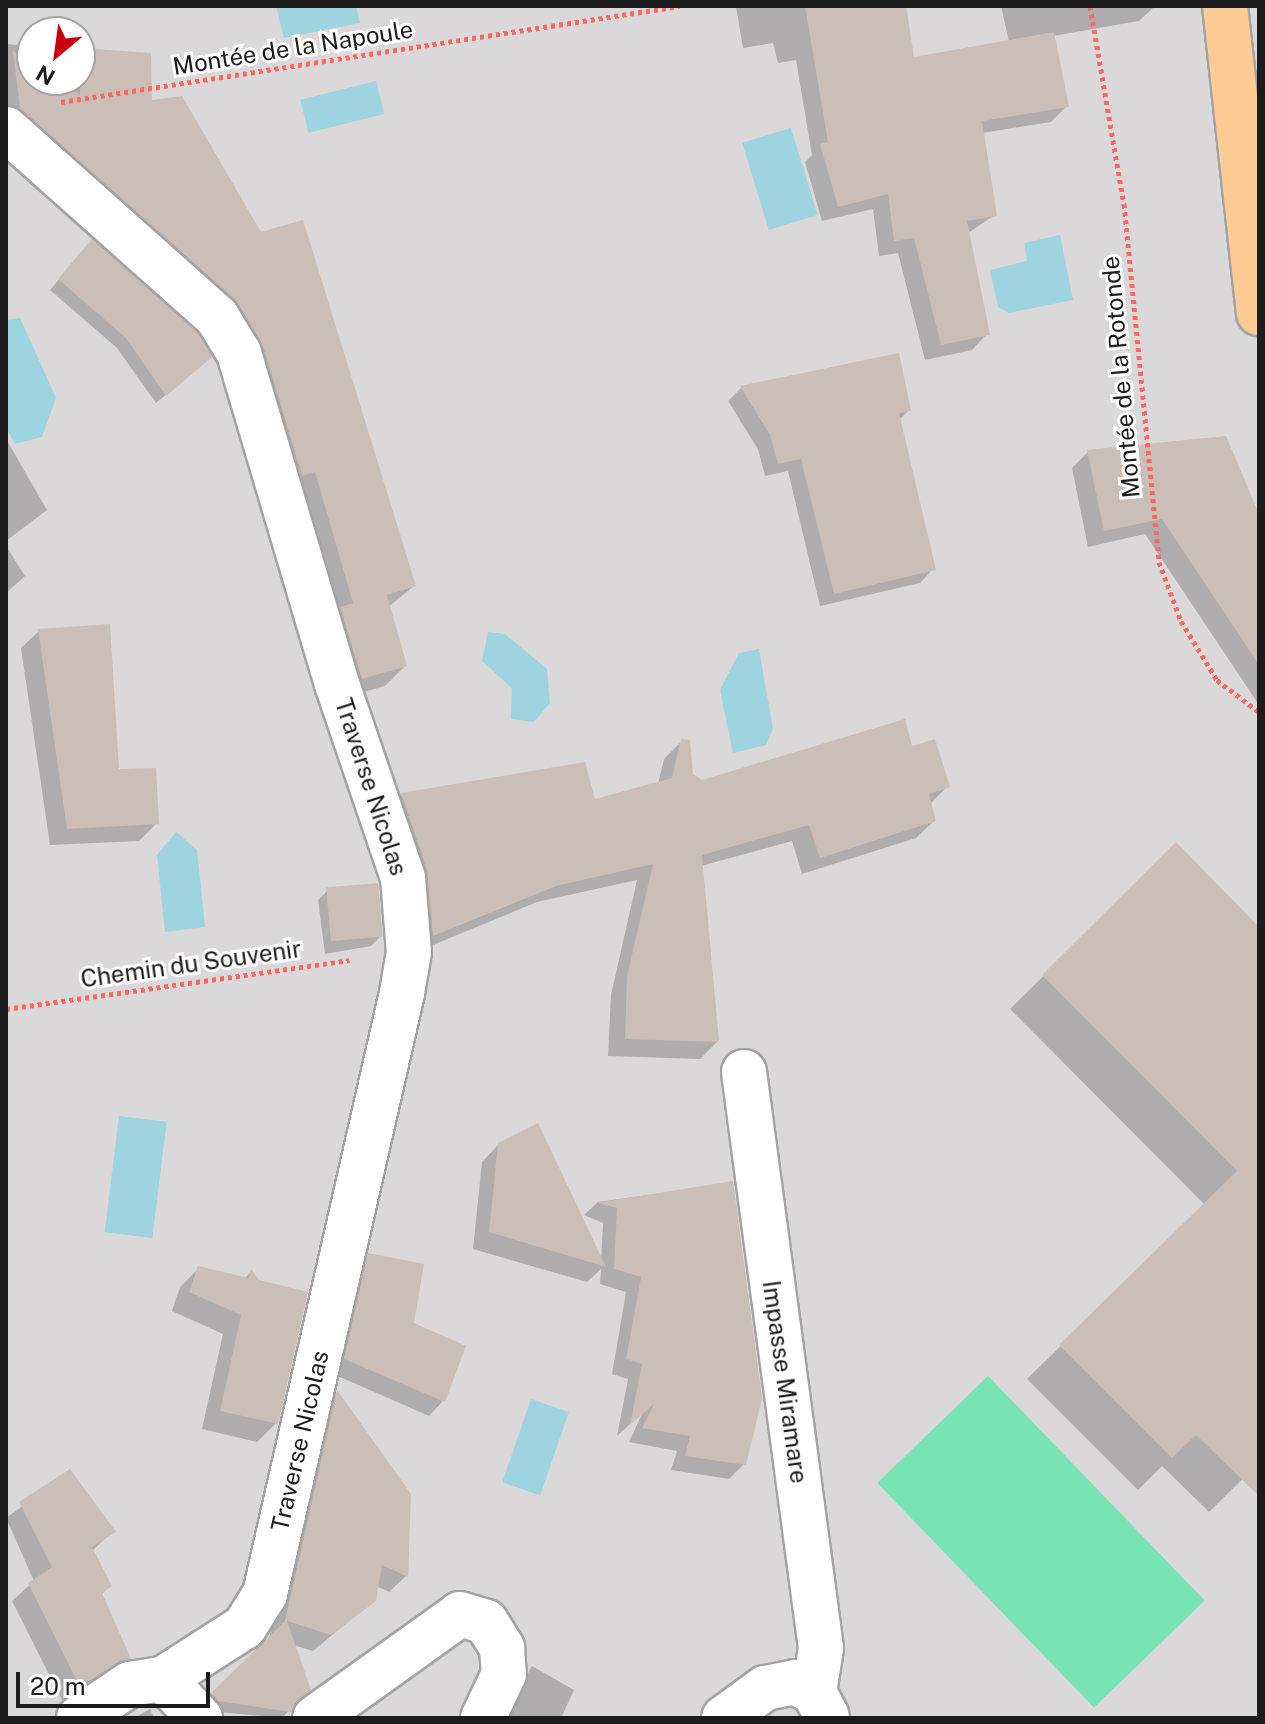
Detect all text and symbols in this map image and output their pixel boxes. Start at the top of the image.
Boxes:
street label: Montée de la Napoule [170,15,416,81]
north arrow [16,16,96,96]
text: N [32,60,59,91]
street label: Montée de la Rotonde [1096,255,1146,499]
street label: Traverse Nicolas [329,695,413,879]
street label: Chemin du Souvenir [79,934,303,994]
street label: Impasse Miramare [756,1279,814,1485]
street label: Traverse Nicolas [265,1348,335,1534]
scale bar [20,1656,214,1706]
text: 20 m [30,1672,86,1700]

